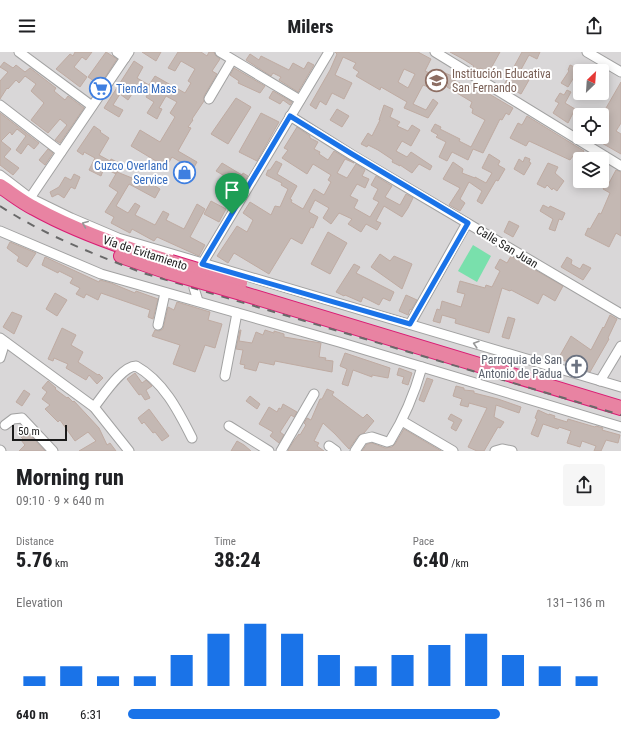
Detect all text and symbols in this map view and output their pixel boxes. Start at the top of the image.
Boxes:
icon: menu [16,15,38,37]
icon: share [583,15,605,37]
text: Milers [288,16,333,37]
north arrow [573,64,609,100]
map controls [573,64,609,188]
place label: Institución Educativa San Fernando [452,67,551,95]
school or university icon: Institución Educativa San Fernando [424,68,450,94]
supermarket icon: Tienda Mass [87,76,113,102]
place label: Tienda Mass [116,82,177,96]
button: locate [573,108,609,144]
button: layers [573,152,609,188]
place label: Cuzco Overland Service [94,159,168,187]
shop icon: Cuzco Overland Service [171,160,197,186]
pin [215,173,249,214]
icon: arrive [221,179,243,201]
one-way arrow [81,221,89,229]
street label: Calle San Juan [473,223,541,271]
street label: Vía de Evitamiento [101,233,189,273]
one-way arrow [473,340,480,349]
place label: Parroquia de San Antonio de Padua [478,353,562,381]
church icon: Parroquia de San Antonio de Padua [564,354,590,380]
scale bar [12,423,67,442]
text: 50 m [18,425,40,438]
button: share [563,464,605,506]
text: Morning run [16,465,124,490]
text: 09:10 · 9 × 640 m [16,493,104,508]
text: Distance [16,535,54,548]
text: Time [214,535,236,548]
text: Pace [413,535,434,548]
text: 5.76 [16,548,52,572]
text: 38:24 [214,548,261,572]
text: 6:40 [413,548,449,572]
text: km [52,557,68,570]
text: /km [449,557,469,570]
text: Elevation [16,595,63,610]
text: 131–136 m [546,595,605,610]
text: 640 m [16,707,48,722]
text: 6:31 [80,707,102,722]

